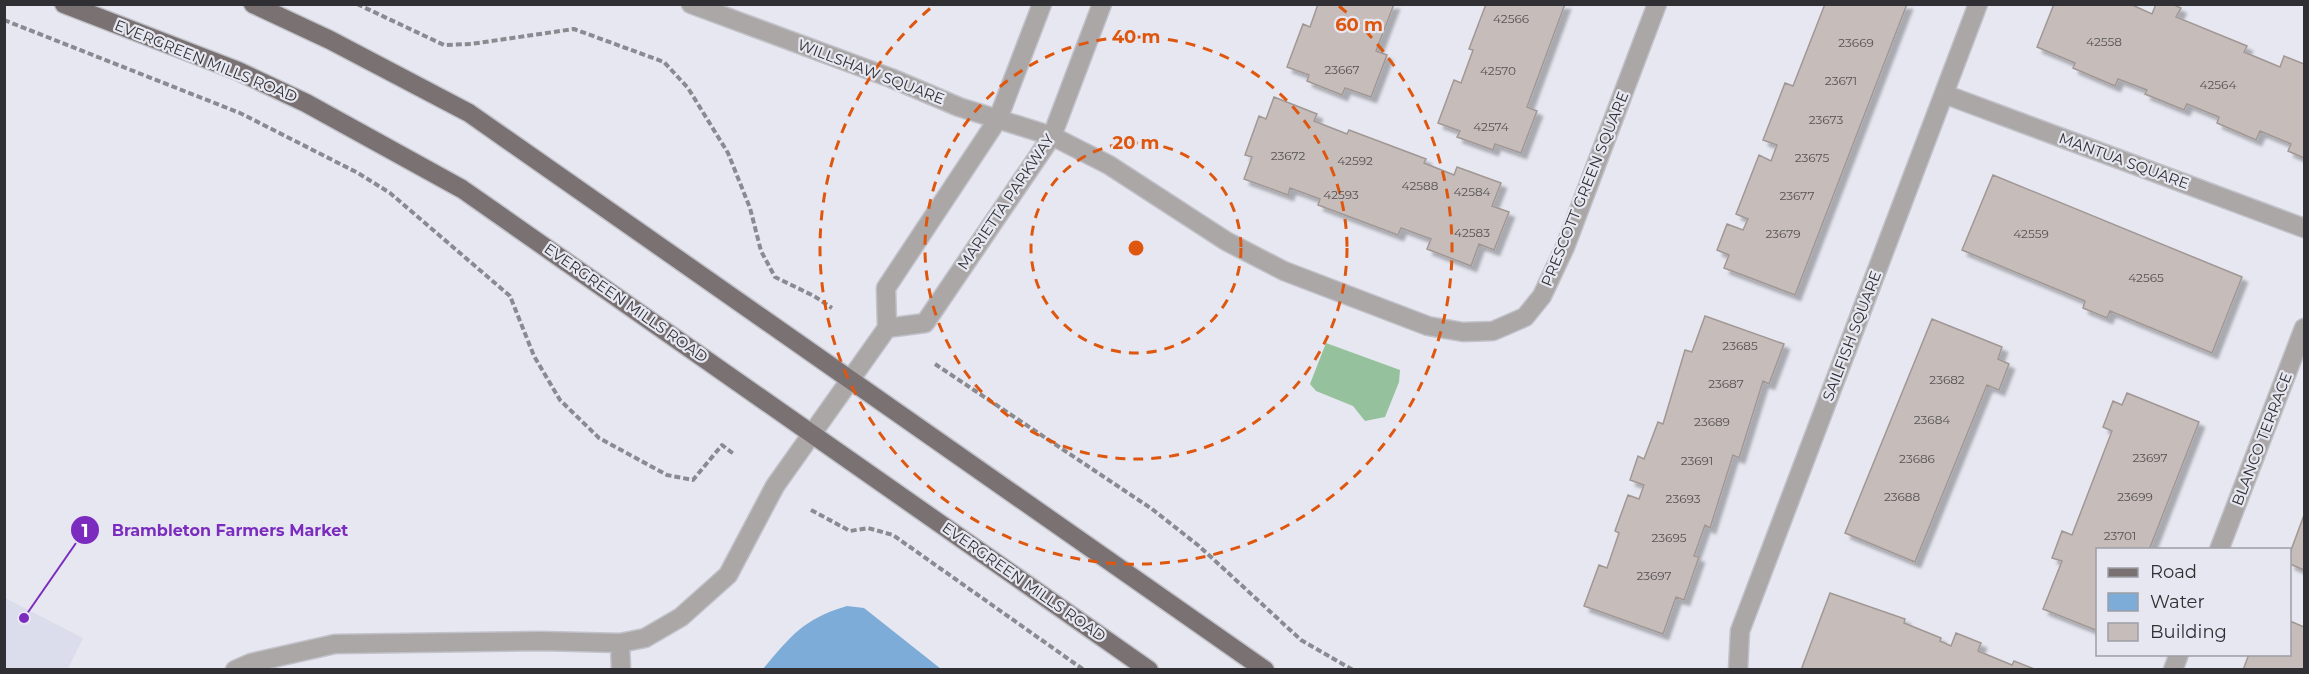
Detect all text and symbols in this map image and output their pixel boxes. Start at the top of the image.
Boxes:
house number: 42566 [1493,11,1529,26]
text: 60 m [1335,14,1383,36]
street label: EVERGREEN MILLS ROAD [112,15,300,106]
text: 40 m [1112,26,1160,48]
house number: 42558 [2086,34,2122,49]
street label: WILLSHAW SQUARE [795,35,947,108]
house number: 23669 [1838,35,1874,50]
house number: 23667 [1324,62,1360,77]
house number: 42570 [1480,63,1516,78]
house number: 23671 [1825,73,1857,88]
house number: 42564 [2200,77,2236,92]
street label: PRESCOTT GREEN SQUARE [1537,89,1632,289]
house number: 23673 [1809,112,1843,127]
house number: 42574 [1473,119,1509,134]
street label: MANTUA SQUARE [2056,128,2192,193]
street label: MARIETTA PARKWAY [953,130,1058,273]
text: 20 m [1113,132,1159,154]
house number: 23672 [1271,148,1306,163]
house number: 23675 [1795,150,1829,165]
house number: 42592 [1337,153,1373,168]
house number: 42588 [1402,178,1439,193]
house number: 42584 [1453,184,1491,199]
house number: 42593 [1323,187,1359,202]
house number: 23677 [1780,188,1814,203]
house number: 42583 [1454,225,1490,240]
house number: 23679 [1765,226,1801,241]
house number: 42559 [2013,226,2049,241]
centre of rings [1126,238,1146,258]
street label: EVERGREEN MILLS ROAD [541,239,712,366]
street label: SAILFISH SQUARE [1818,268,1885,404]
house number: 42565 [2128,270,2164,285]
house number: 23685 [1722,338,1758,353]
street label: BLANCO TERRACE [2227,369,2296,508]
house number: 23682 [1929,372,1965,387]
house number: 23687 [1708,376,1744,391]
house number: 23684 [1914,412,1950,427]
house number: 23689 [1694,414,1730,429]
house number: 23697 [2132,450,2168,465]
house number: 23686 [1899,451,1935,466]
house number: 23691 [1681,453,1713,468]
house number: 23688 [1884,489,1920,504]
house number: 23699 [2117,489,2153,504]
house number: 23693 [1666,491,1701,506]
callout: Brambleton Farmers Market [70,513,360,547]
street label: EVERGREEN MILLS ROAD [939,518,1110,645]
text: 1 [81,520,89,542]
text: Brambleton Farmers Market [112,521,348,540]
house number: 23701 [2104,528,2136,543]
house number: 23695 [1652,530,1687,545]
legend [2096,548,2291,656]
text: Road [2150,561,2197,583]
house number: 23697 [1636,568,1672,583]
text: Water [2150,591,2205,613]
text: Building [2150,621,2227,643]

